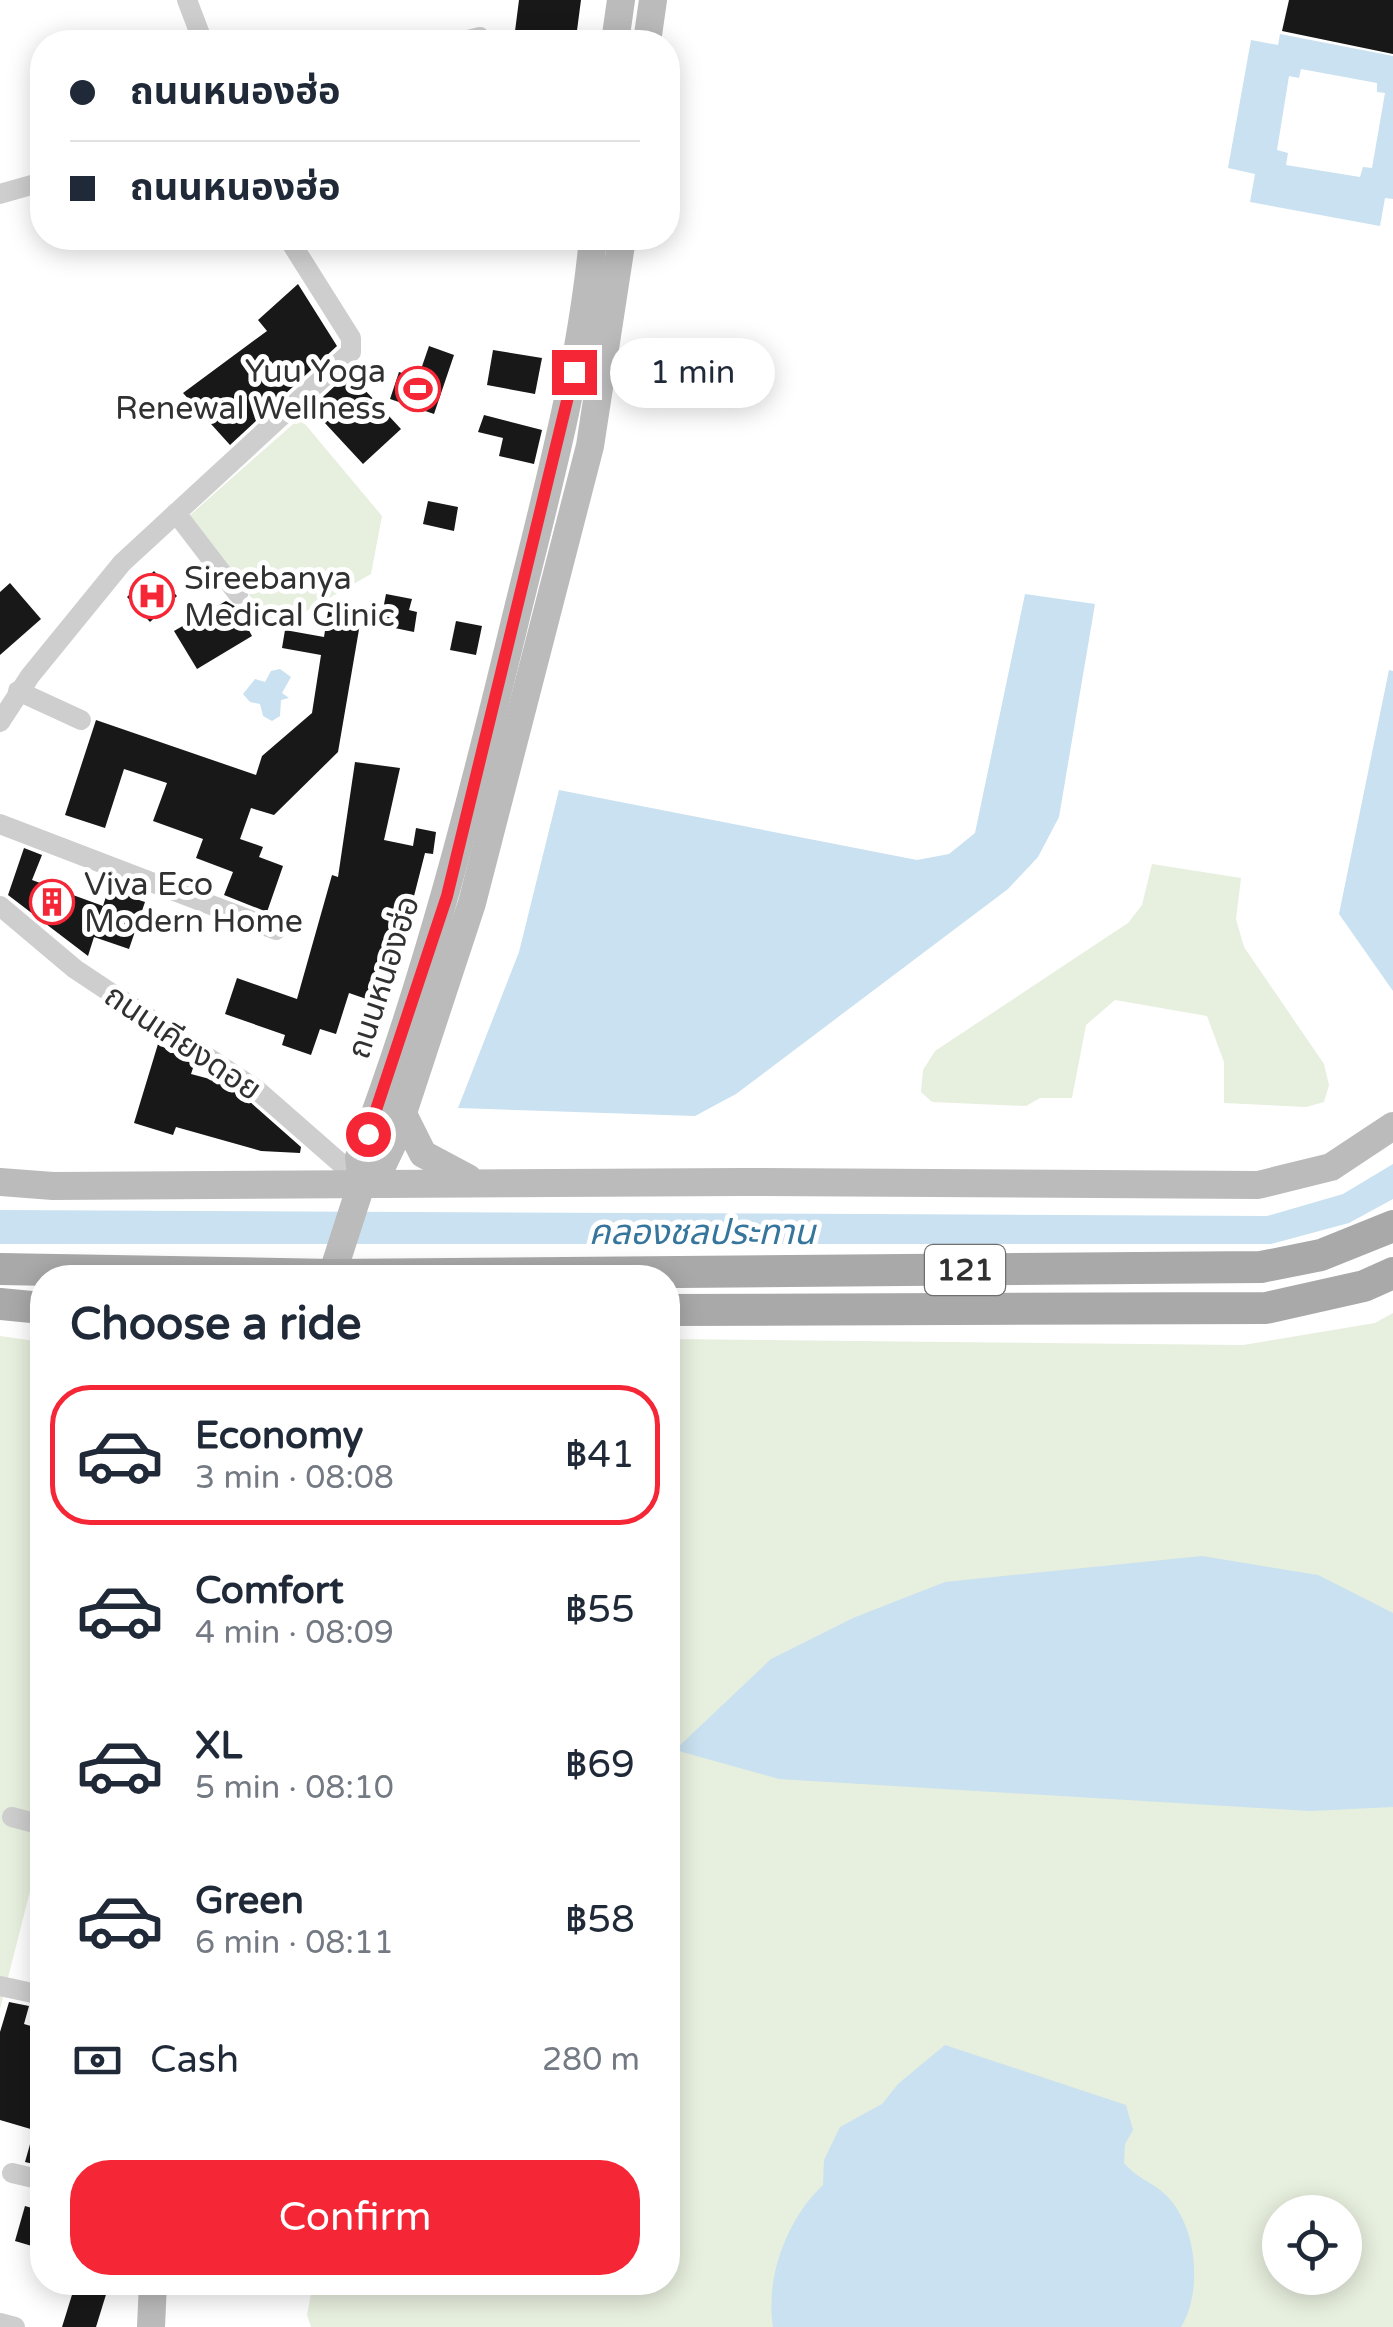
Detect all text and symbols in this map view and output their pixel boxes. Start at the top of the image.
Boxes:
text: ถนนหนองฮ่อ [130,69,340,115]
text: ถนนหนองฮ่อ [130,165,340,211]
callout: 1 min [609,337,774,407]
route end [552,350,597,395]
place label: Yuu Yoga Renewal Wellness [115,353,386,428]
text: 1 min [650,354,735,392]
sports icon: Yuu Yoga Renewal Wellness [395,366,441,412]
place label: Sireebanya Medical Clinic [184,560,395,635]
hospital icon: Sireebanya Medical Clinic [129,573,175,619]
place label: Viva Eco Modern Home [84,866,303,941]
building icon: Viva Eco Modern Home [29,879,75,925]
street label: ถนนหนองฮ่อ [340,891,428,1063]
street label: ถนนเคียงดอย [97,977,268,1109]
route start [346,1112,391,1157]
water label: คลองชลประทาน [589,1212,818,1254]
road number: 121 [925,1245,1005,1295]
text: Choose a ride [70,1298,361,1352]
icon: car [75,1410,165,1500]
text: Economy [195,1413,363,1459]
text: ฿41 [565,1432,635,1478]
text: 3 min · 08:08 [195,1459,394,1497]
icon: car [75,1565,165,1655]
text: Comfort [195,1568,344,1614]
text: ฿55 [565,1587,635,1633]
text: 4 min · 08:09 [195,1614,394,1652]
icon: car [75,1720,165,1810]
text: XL [195,1723,242,1769]
text: ฿69 [565,1742,635,1788]
text: 5 min · 08:10 [195,1769,394,1807]
icon: car [75,1875,165,1965]
text: Green [195,1878,304,1924]
text: ฿58 [565,1897,635,1943]
text: 6 min · 08:11 [195,1924,394,1962]
icon: cash [70,2033,125,2088]
text: Cash [150,2037,239,2083]
text: 280 m [542,2041,640,2079]
button: Confirm [70,2160,640,2275]
map controls [1262,2195,1362,2295]
button: locate [1262,2195,1362,2295]

